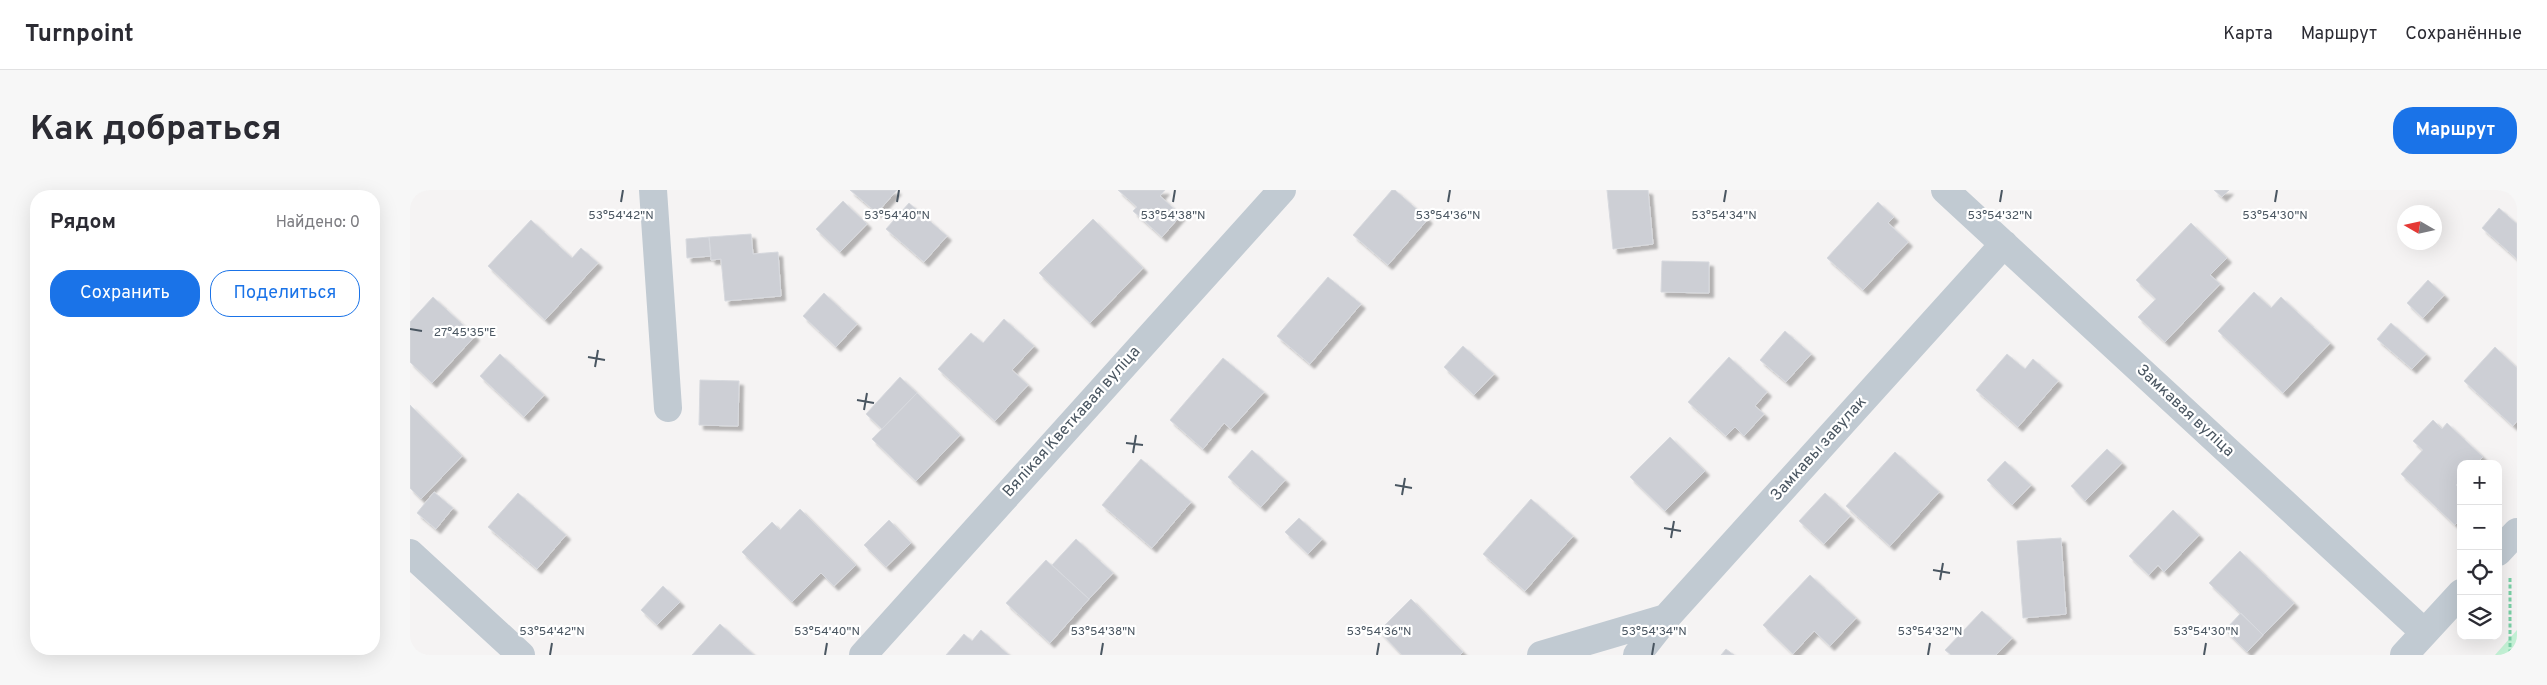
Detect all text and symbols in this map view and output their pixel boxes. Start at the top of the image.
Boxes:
text: Turnpoint [25,20,134,50]
text: Карта [2223,23,2273,46]
text: Маршрут [2301,23,2377,46]
text: Сохранённые [2405,23,2522,46]
button: Маршрут [2393,107,2517,154]
text: Как добраться [30,108,282,152]
north arrow [2397,205,2442,250]
text: 53°54'42"N [588,208,654,224]
text: 53°54'40"N [864,208,930,224]
text: 53°54'38"N [1140,208,1206,224]
text: 53°54'36"N [1415,208,1481,224]
text: 53°54'34"N [1691,208,1757,224]
text: 53°54'32"N [1968,208,2032,224]
text: 53°54'30"N [2242,208,2308,224]
text: Рядом [50,209,116,236]
text: Найдено: 0 [276,213,360,233]
button: Сохранить [50,270,200,317]
button: Поделиться [210,270,360,317]
text: 27°45'35"E [434,325,496,341]
street label: Вялікая Кветкавая вуліца [999,342,1145,502]
street label: Замкавая вуліца [2132,360,2238,462]
street label: Замкавы завулак [1767,392,1871,506]
map controls [2457,460,2502,640]
button: + [2457,460,2502,505]
button: − [2457,505,2502,550]
button: locate [2457,550,2502,595]
button: layers [2457,595,2502,640]
text: 53°54'42"N [519,624,585,640]
text: 53°54'40"N [794,624,860,640]
text: 53°54'38"N [1070,624,1136,640]
text: 53°54'36"N [1346,624,1412,640]
text: 53°54'34"N [1621,624,1687,640]
text: 53°54'32"N [1898,624,1962,640]
text: 53°54'30"N [2173,624,2239,640]

